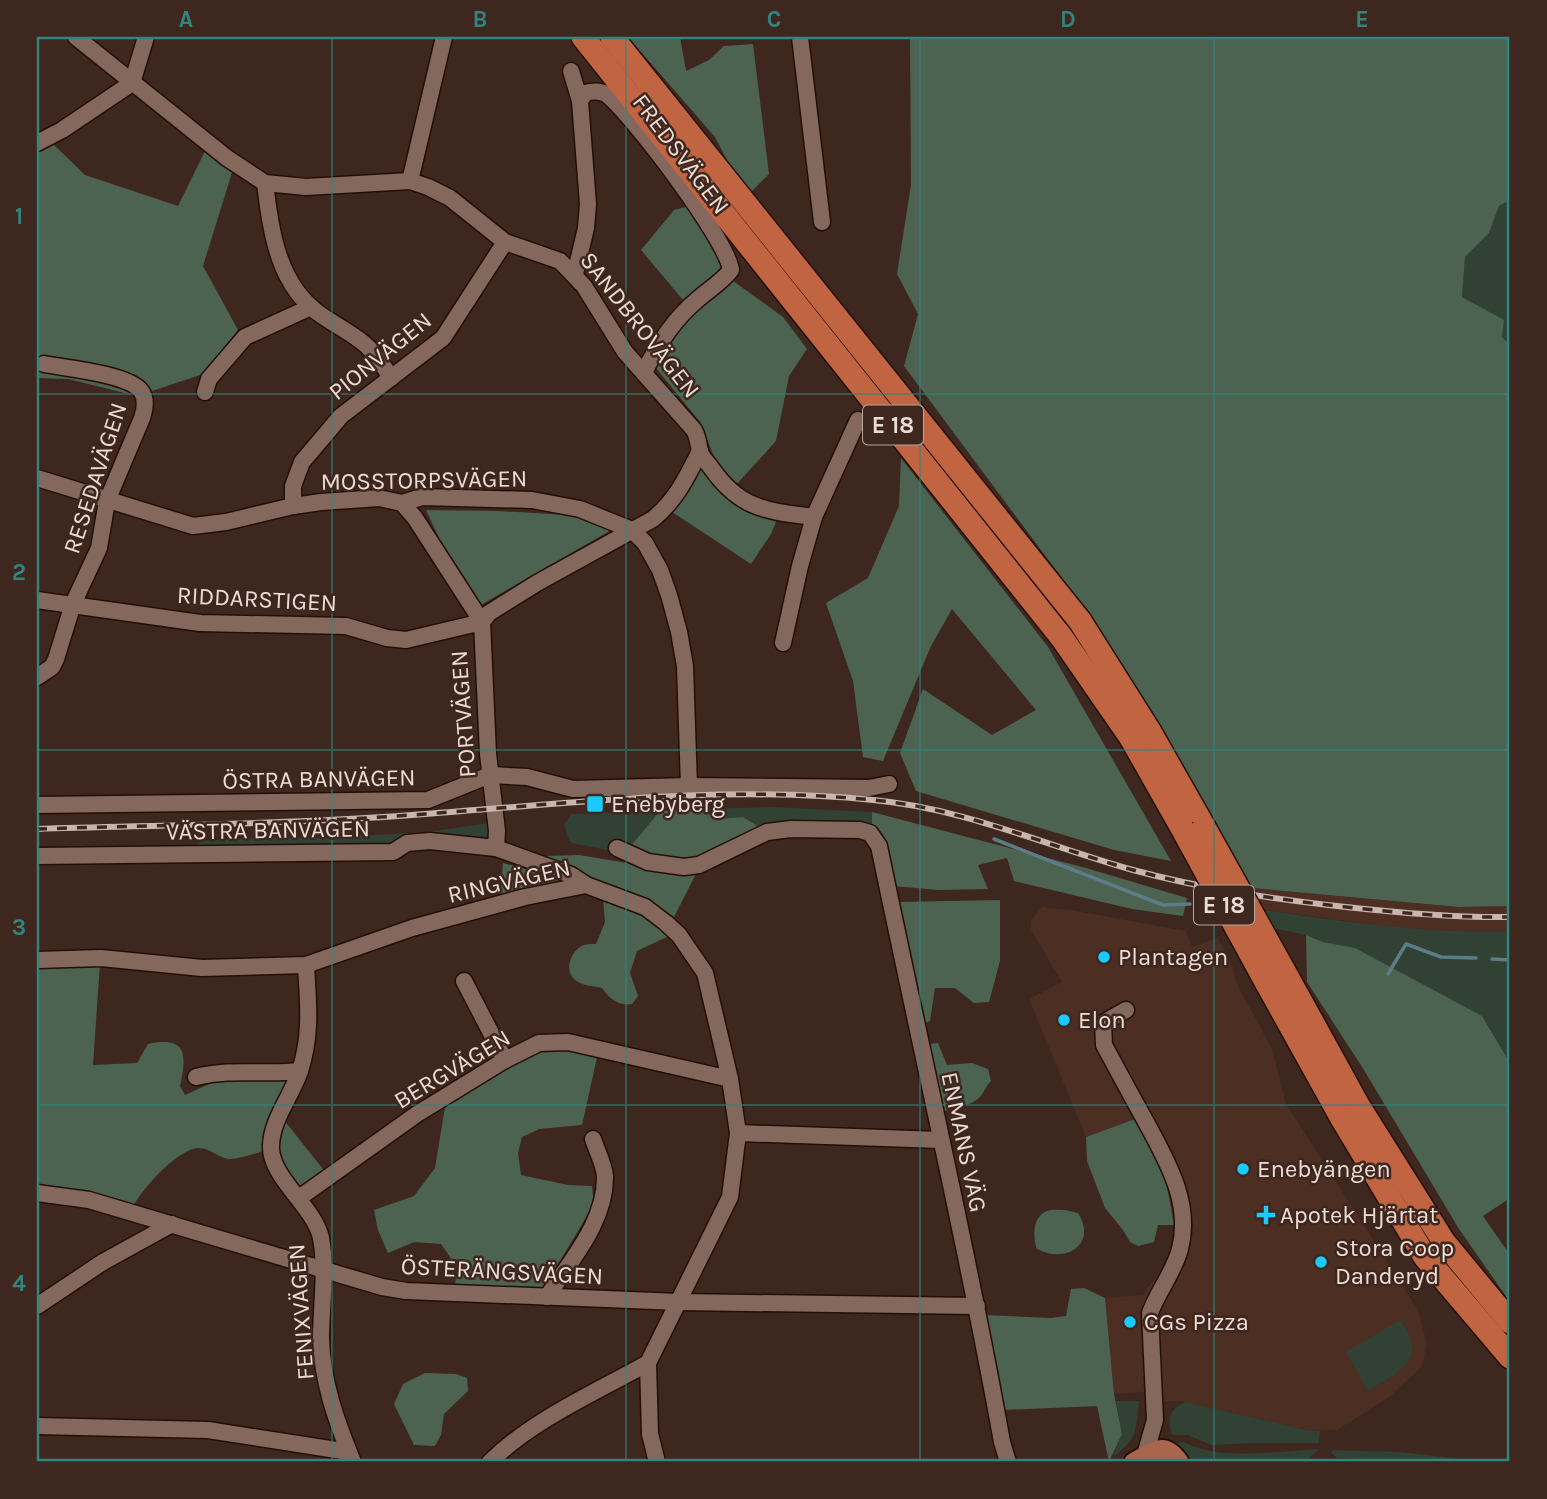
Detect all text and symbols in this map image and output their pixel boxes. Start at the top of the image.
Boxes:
text: A [179,6,193,33]
text: B [473,6,487,33]
text: C [767,6,781,33]
text: D [1060,6,1076,33]
text: E [1355,6,1369,33]
street label: FREDSVÄGEN [627,88,735,220]
text: 1 [15,203,23,230]
street label: SANDBROVÄGEN [574,247,706,403]
street label: PIONVÄGEN [323,306,437,406]
street label: RESEDAVÄGEN [57,399,133,557]
road number: E 18 [863,406,923,444]
street label: MOSSTORPSVÄGEN [320,464,528,496]
text: 2 [12,559,26,586]
street label: RIDDARSTIGEN [176,581,338,617]
street label: PORTVÄGEN [445,649,481,779]
street label: ÖSTRA BANVÄGEN [222,763,416,795]
place label: Enebyberg [611,790,726,818]
marker: Enebyberg [585,794,605,814]
street label: VÄSTRA BANVÄGEN [166,814,370,846]
street label: RINGVÄGEN [445,853,573,909]
road number: E 18 [1194,885,1254,924]
text: 3 [12,914,26,941]
place label: Plantagen [1118,943,1228,971]
marker: Plantagen [1096,949,1112,965]
place label: Elon [1078,1006,1126,1034]
marker: Elon [1056,1012,1072,1028]
street label: BERGVÄGEN [389,1023,515,1115]
street label: ENMANS VÄG [935,1069,993,1215]
place label: Enebyängen [1257,1155,1391,1183]
marker: Enebyängen [1235,1161,1251,1177]
place label: Apotek Hjärtat [1280,1201,1438,1229]
marker: Apotek Hjärtat [1258,1207,1274,1223]
place label: Stora Coop Danderyd [1335,1234,1454,1290]
street label: FENIXVÄGEN [282,1243,320,1381]
street label: ÖSTERÄNGSVÄGEN [400,1252,604,1290]
marker: Stora Coop Danderyd [1313,1254,1329,1270]
text: 4 [12,1270,26,1297]
place label: CGs Pizza [1144,1308,1249,1336]
marker: CGs Pizza [1122,1314,1138,1330]

